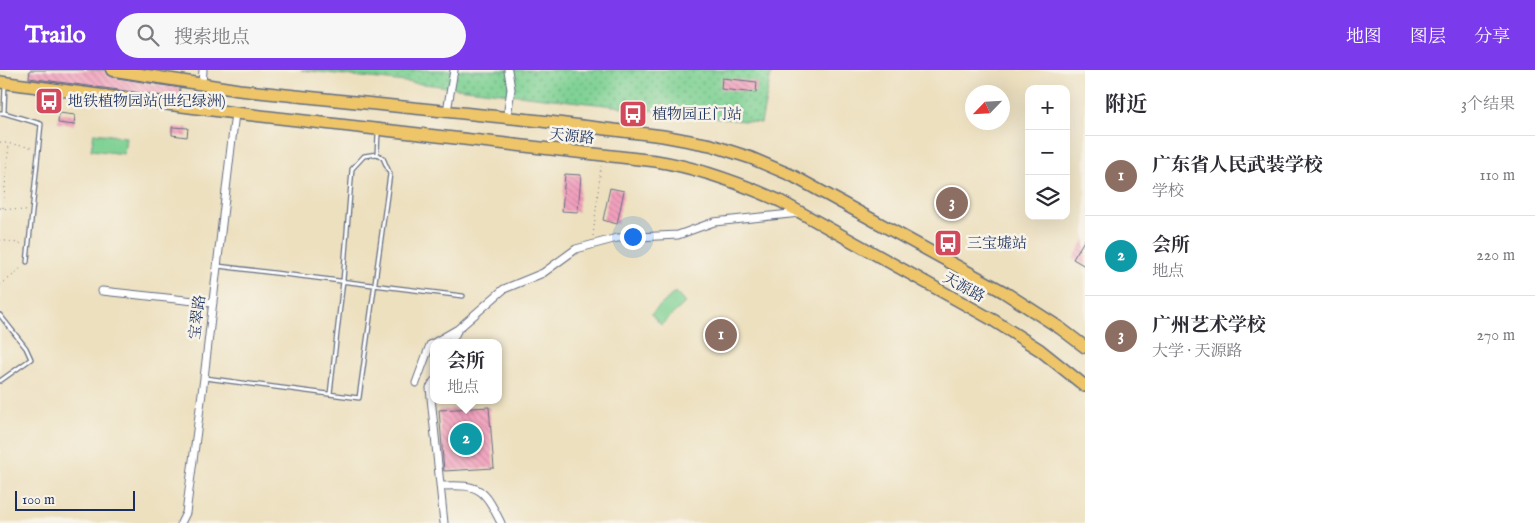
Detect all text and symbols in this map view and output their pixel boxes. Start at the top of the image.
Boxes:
search box [116,13,466,58]
text: Trailo [25,20,86,51]
icon: search [134,21,162,49]
text: 搜索地点 [174,26,250,50]
text: 地图 [1346,26,1382,49]
text: 图层 [1410,26,1446,49]
text: 分享 [1474,26,1510,49]
north arrow [965,85,1010,130]
map controls [1025,85,1070,220]
button: + [1025,85,1070,130]
bus stop icon: 地铁植物园站(世纪绿洲) [34,86,64,116]
place label: 地铁植物园站(世纪绿洲) [68,92,226,111]
text: 附近 [1105,92,1147,119]
text: 3个结果 [1461,95,1515,115]
bus stop icon: 植物园正门站 [618,99,648,129]
place label: 植物园正门站 [652,105,742,124]
street label: 天源路 [549,125,595,148]
button: − [1025,130,1070,175]
text: 广东省人民武装学校 [1152,154,1323,178]
text: 1 [1118,166,1124,186]
text: 110 m [1479,166,1515,186]
button: layers [1025,175,1070,220]
text: 学校 [1152,182,1184,202]
pin: 3 [936,184,968,222]
your location [620,224,646,250]
bus stop icon: 三宝墟站 [933,228,963,258]
place label: 三宝墟站 [967,234,1027,253]
text: 会所 [1152,234,1190,258]
text: 2 [1117,246,1125,266]
text: 220 m [1476,246,1515,266]
text: 地点 [1152,262,1184,282]
street label: 天源路 [939,268,988,307]
street label: 宝翠路 [185,294,210,341]
text: 广州艺术学校 [1152,314,1266,338]
pin: 1 [705,316,737,354]
text: 3 [1118,326,1124,346]
text: 270 m [1476,326,1515,346]
popup [430,339,502,404]
text: 大学 · 天源路 [1152,342,1243,362]
text: 会所 [447,350,485,374]
text: 地点 [447,378,479,398]
pin: 2 [450,420,482,458]
scale bar [15,488,135,511]
text: 100 m [22,491,55,509]

